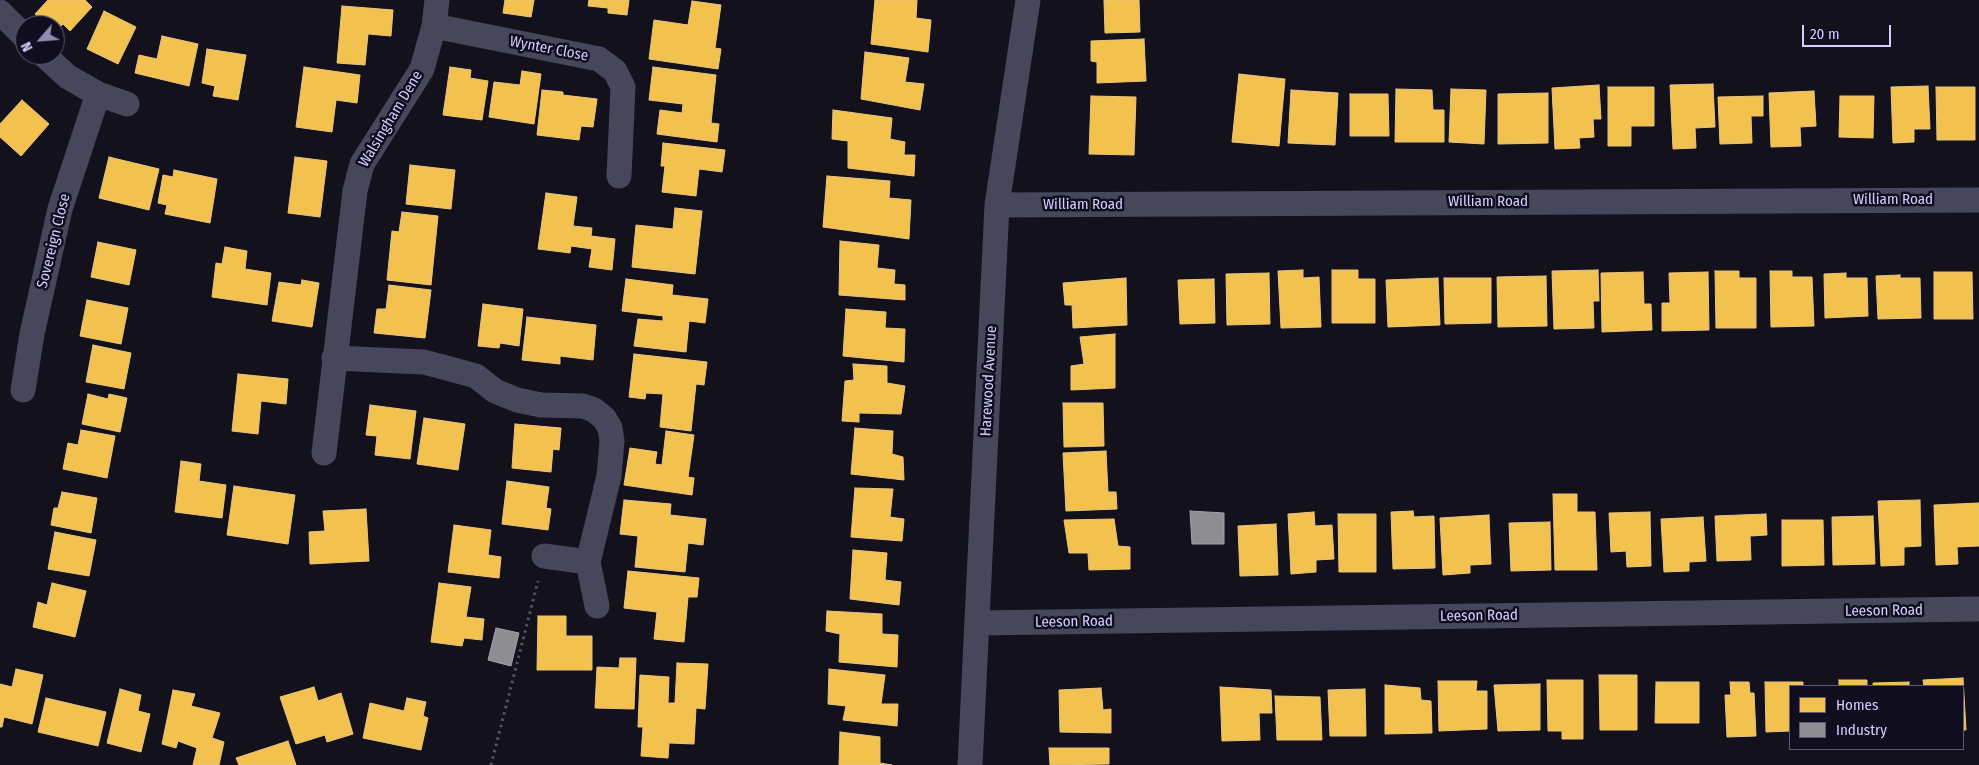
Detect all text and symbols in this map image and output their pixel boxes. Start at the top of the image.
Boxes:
north arrow [15,15,65,65]
scale bar [1804,15,1893,47]
text: 20 m [1810,25,1840,43]
street label: Wynter Close [508,33,590,65]
text: N [18,39,37,54]
street label: Walsingham Dene [355,68,427,170]
street label: William Road [1853,191,1933,209]
street label: Sovereign Close [34,192,74,290]
street label: William Road [1448,193,1528,211]
street label: William Road [1043,196,1123,214]
street label: Harewood Avenue [977,325,1001,437]
street label: Leeson Road [1845,601,1923,621]
street label: Leeson Road [1440,606,1518,626]
street label: Leeson Road [1035,612,1113,632]
legend [1789,685,1964,750]
text: Homes [1836,696,1878,714]
text: Industry [1836,721,1887,739]

